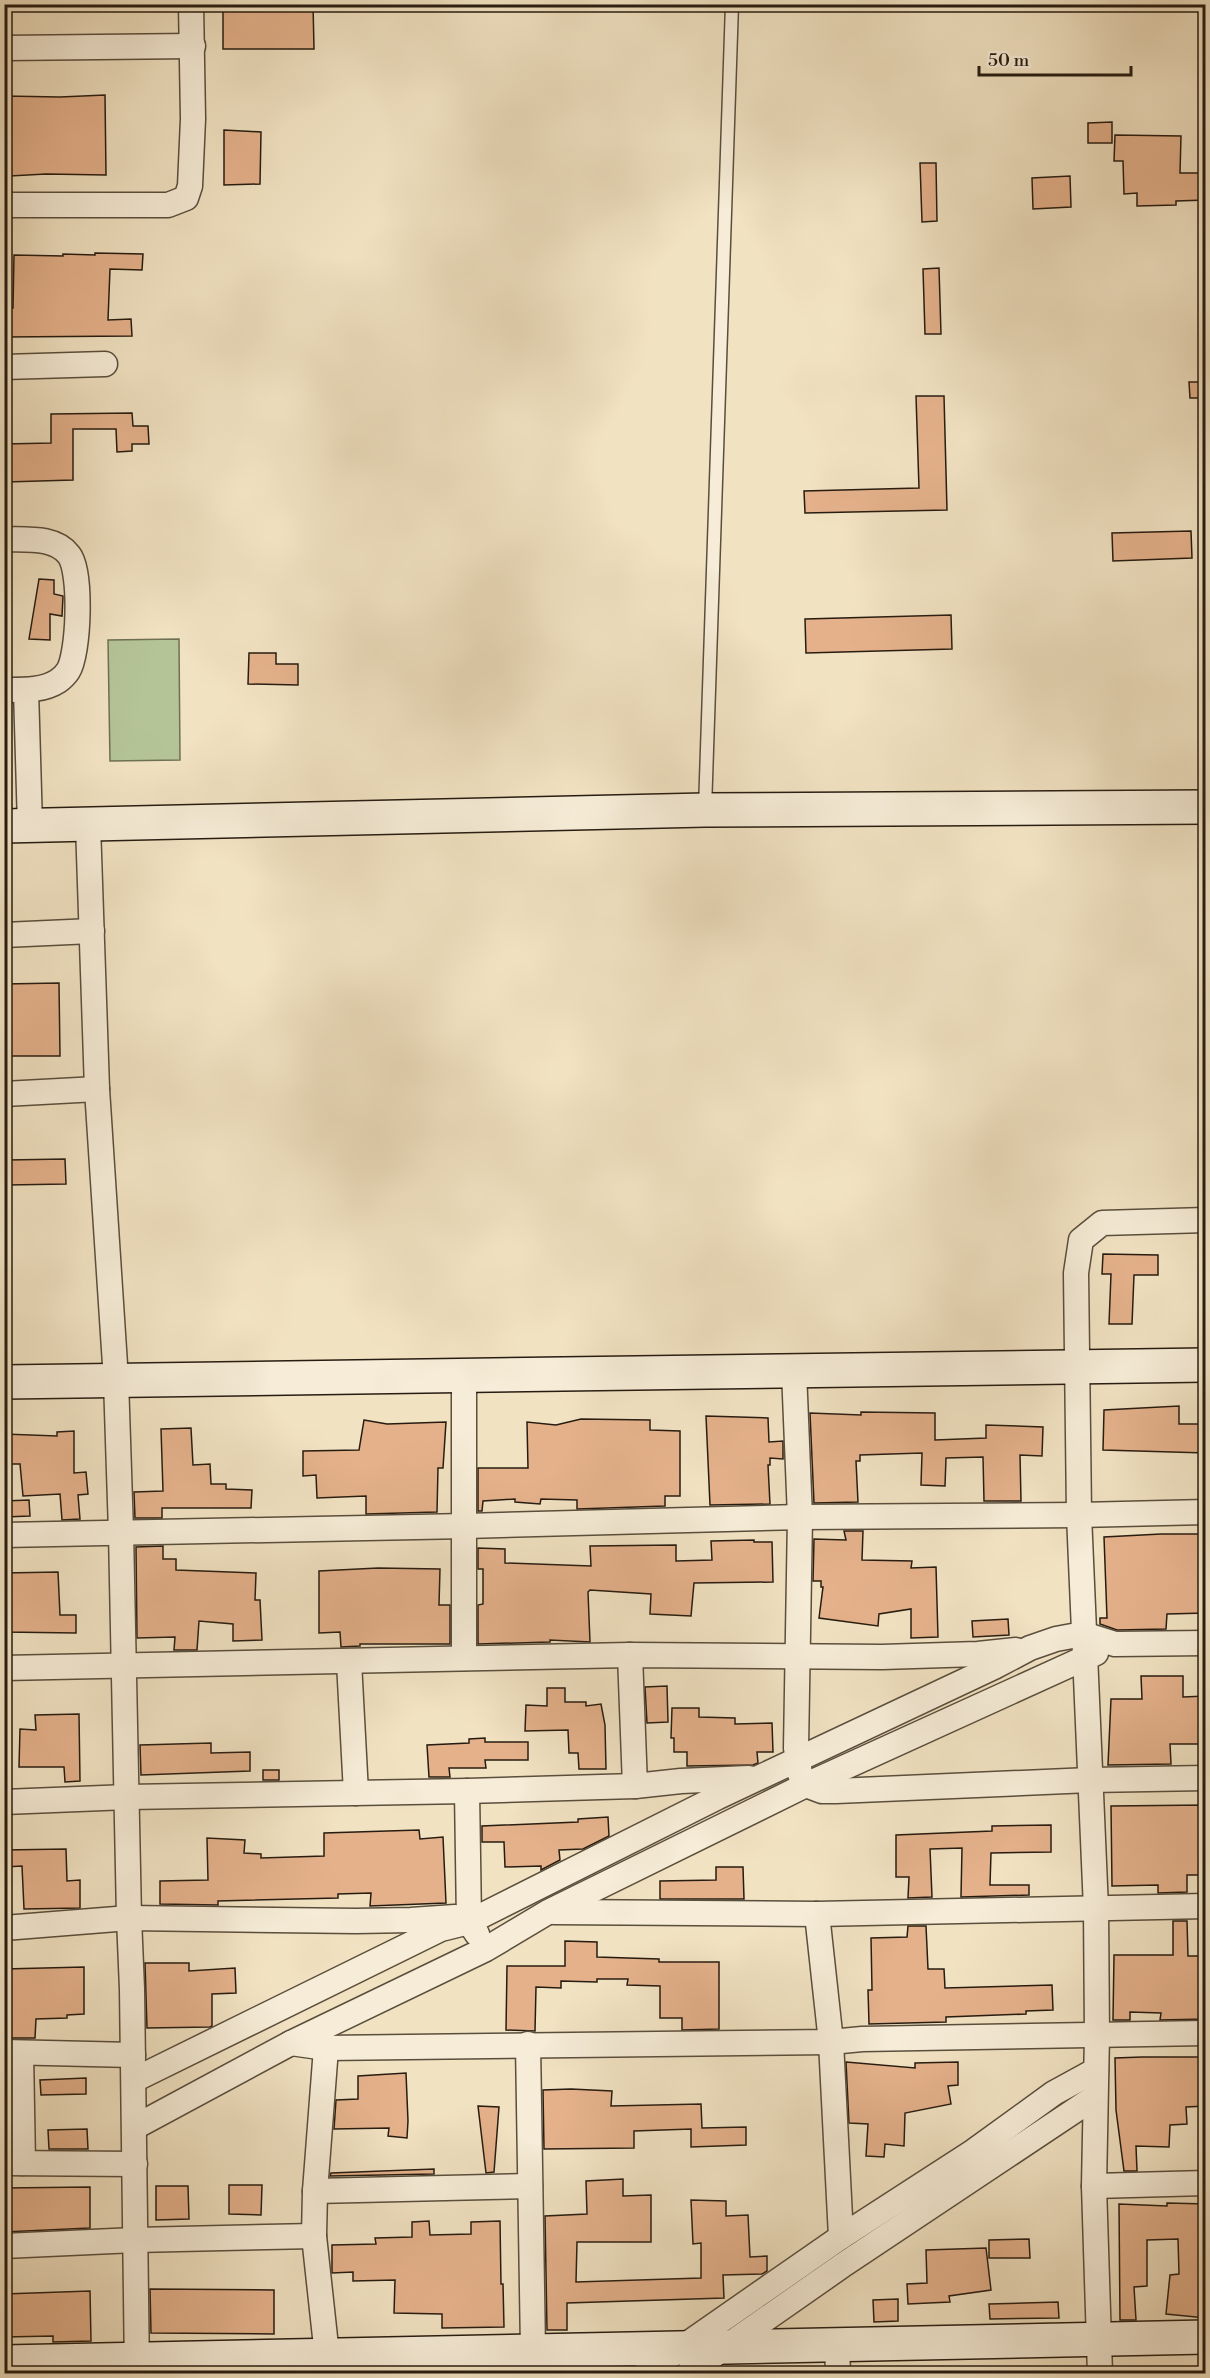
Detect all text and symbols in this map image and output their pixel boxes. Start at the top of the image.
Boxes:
scale bar [979,39,1130,77]
text: 50 m [988,49,1030,72]

